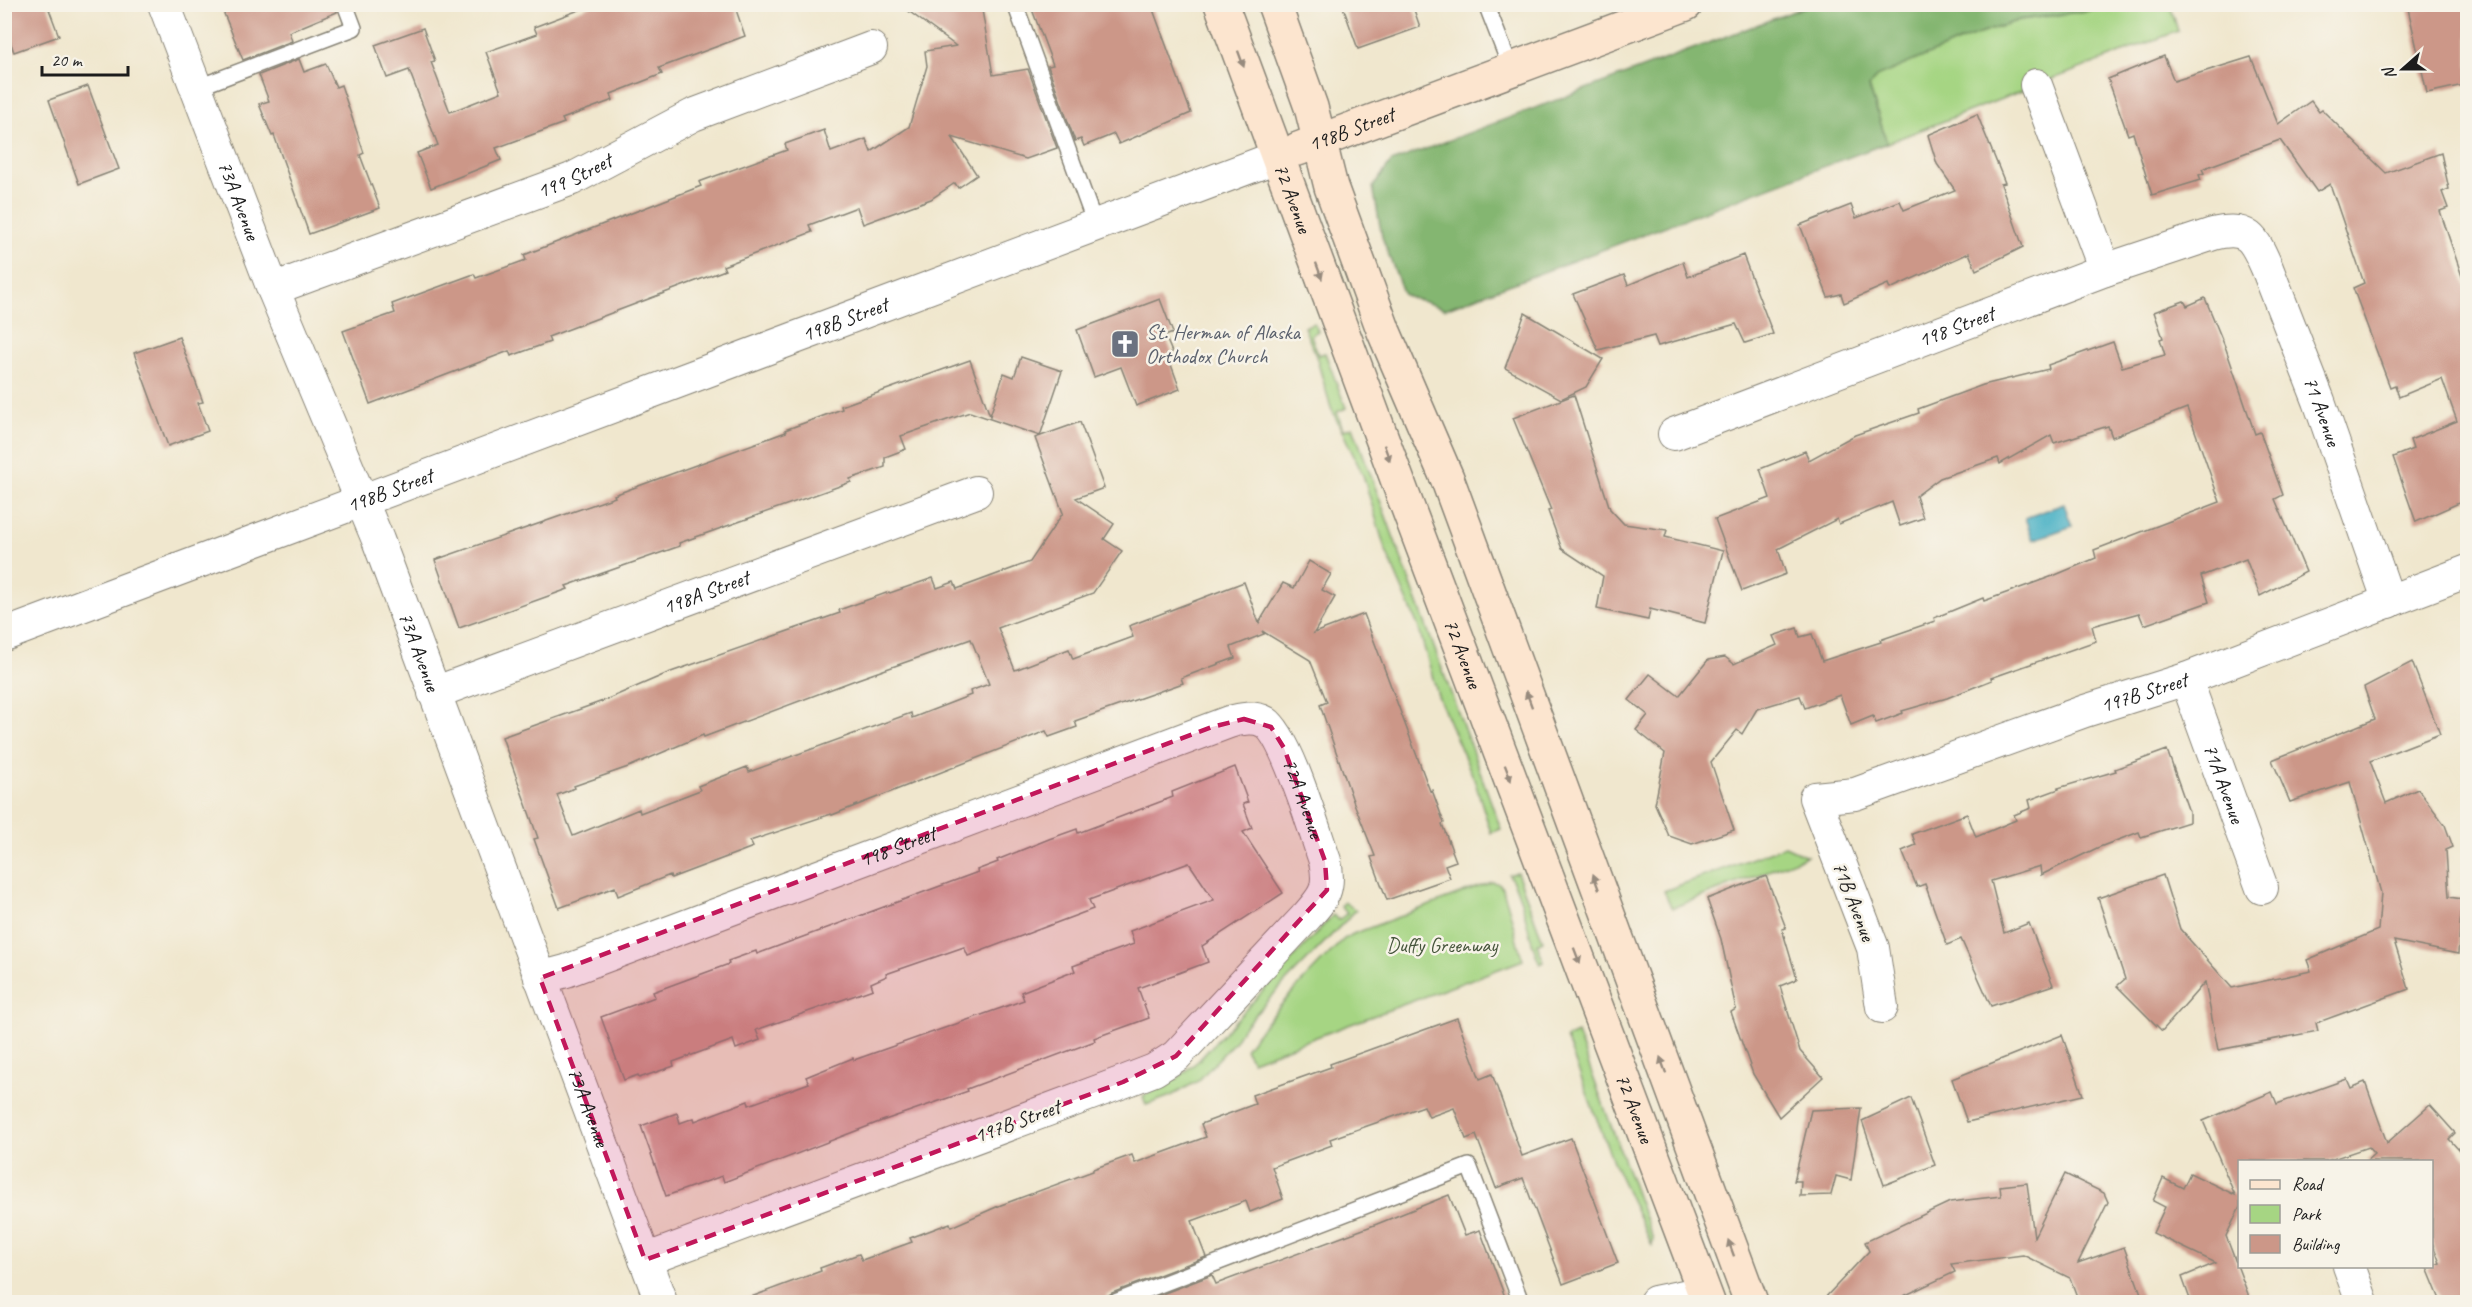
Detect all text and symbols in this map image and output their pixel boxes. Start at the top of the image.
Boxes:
scale bar [42,39,128,77]
north arrow [2373,39,2433,99]
text: 20 m [51,49,84,71]
one-way arrow [1236,51,1246,69]
text: N [2378,63,2401,82]
street label: 198B Street [1305,100,1401,157]
street label: 199 Street [534,146,619,204]
street label: 73A Avenue [212,157,266,245]
street label: 72 Avenue [1268,160,1318,238]
one-way arrow [1315,262,1325,280]
street label: 198B Street [798,290,894,347]
street label: 198 Street [1915,299,2001,353]
place label: St. Herman of Alaska Orthodox Church [1146,319,1302,369]
church icon: St. Herman of Alaska Orthodox Church [1109,328,1141,360]
street label: 71 Avenue [2298,372,2347,450]
one-way arrow [1383,444,1393,462]
street label: 198B Street [343,461,439,518]
street label: 198A Street [659,563,755,620]
street label: 73A Avenue [393,608,446,696]
street label: 72 Avenue [1438,615,1488,693]
street label: 197B Street [2097,665,2193,718]
one-way arrow [1523,689,1533,707]
street label: 71A Avenue [2198,740,2251,828]
street label: 72A Avenue [1277,754,1330,842]
one-way arrow [1504,764,1513,782]
street label: 198 Street [856,819,942,873]
street label: 71B Avenue [1827,858,1881,946]
one-way arrow [1590,872,1600,890]
park label: Duffy Greenway [1387,932,1499,958]
one-way arrow [1573,947,1582,965]
one-way arrow [1658,1055,1668,1073]
street label: 73A Avenue [562,1064,616,1151]
street label: 72 Avenue [1610,1070,1660,1148]
street label: 197B Street [970,1092,1066,1149]
legend [2238,1160,2433,1268]
text: Road [2292,1173,2325,1195]
text: Park [2292,1203,2322,1225]
text: Building [2292,1233,2341,1255]
one-way arrow [1725,1238,1735,1256]

